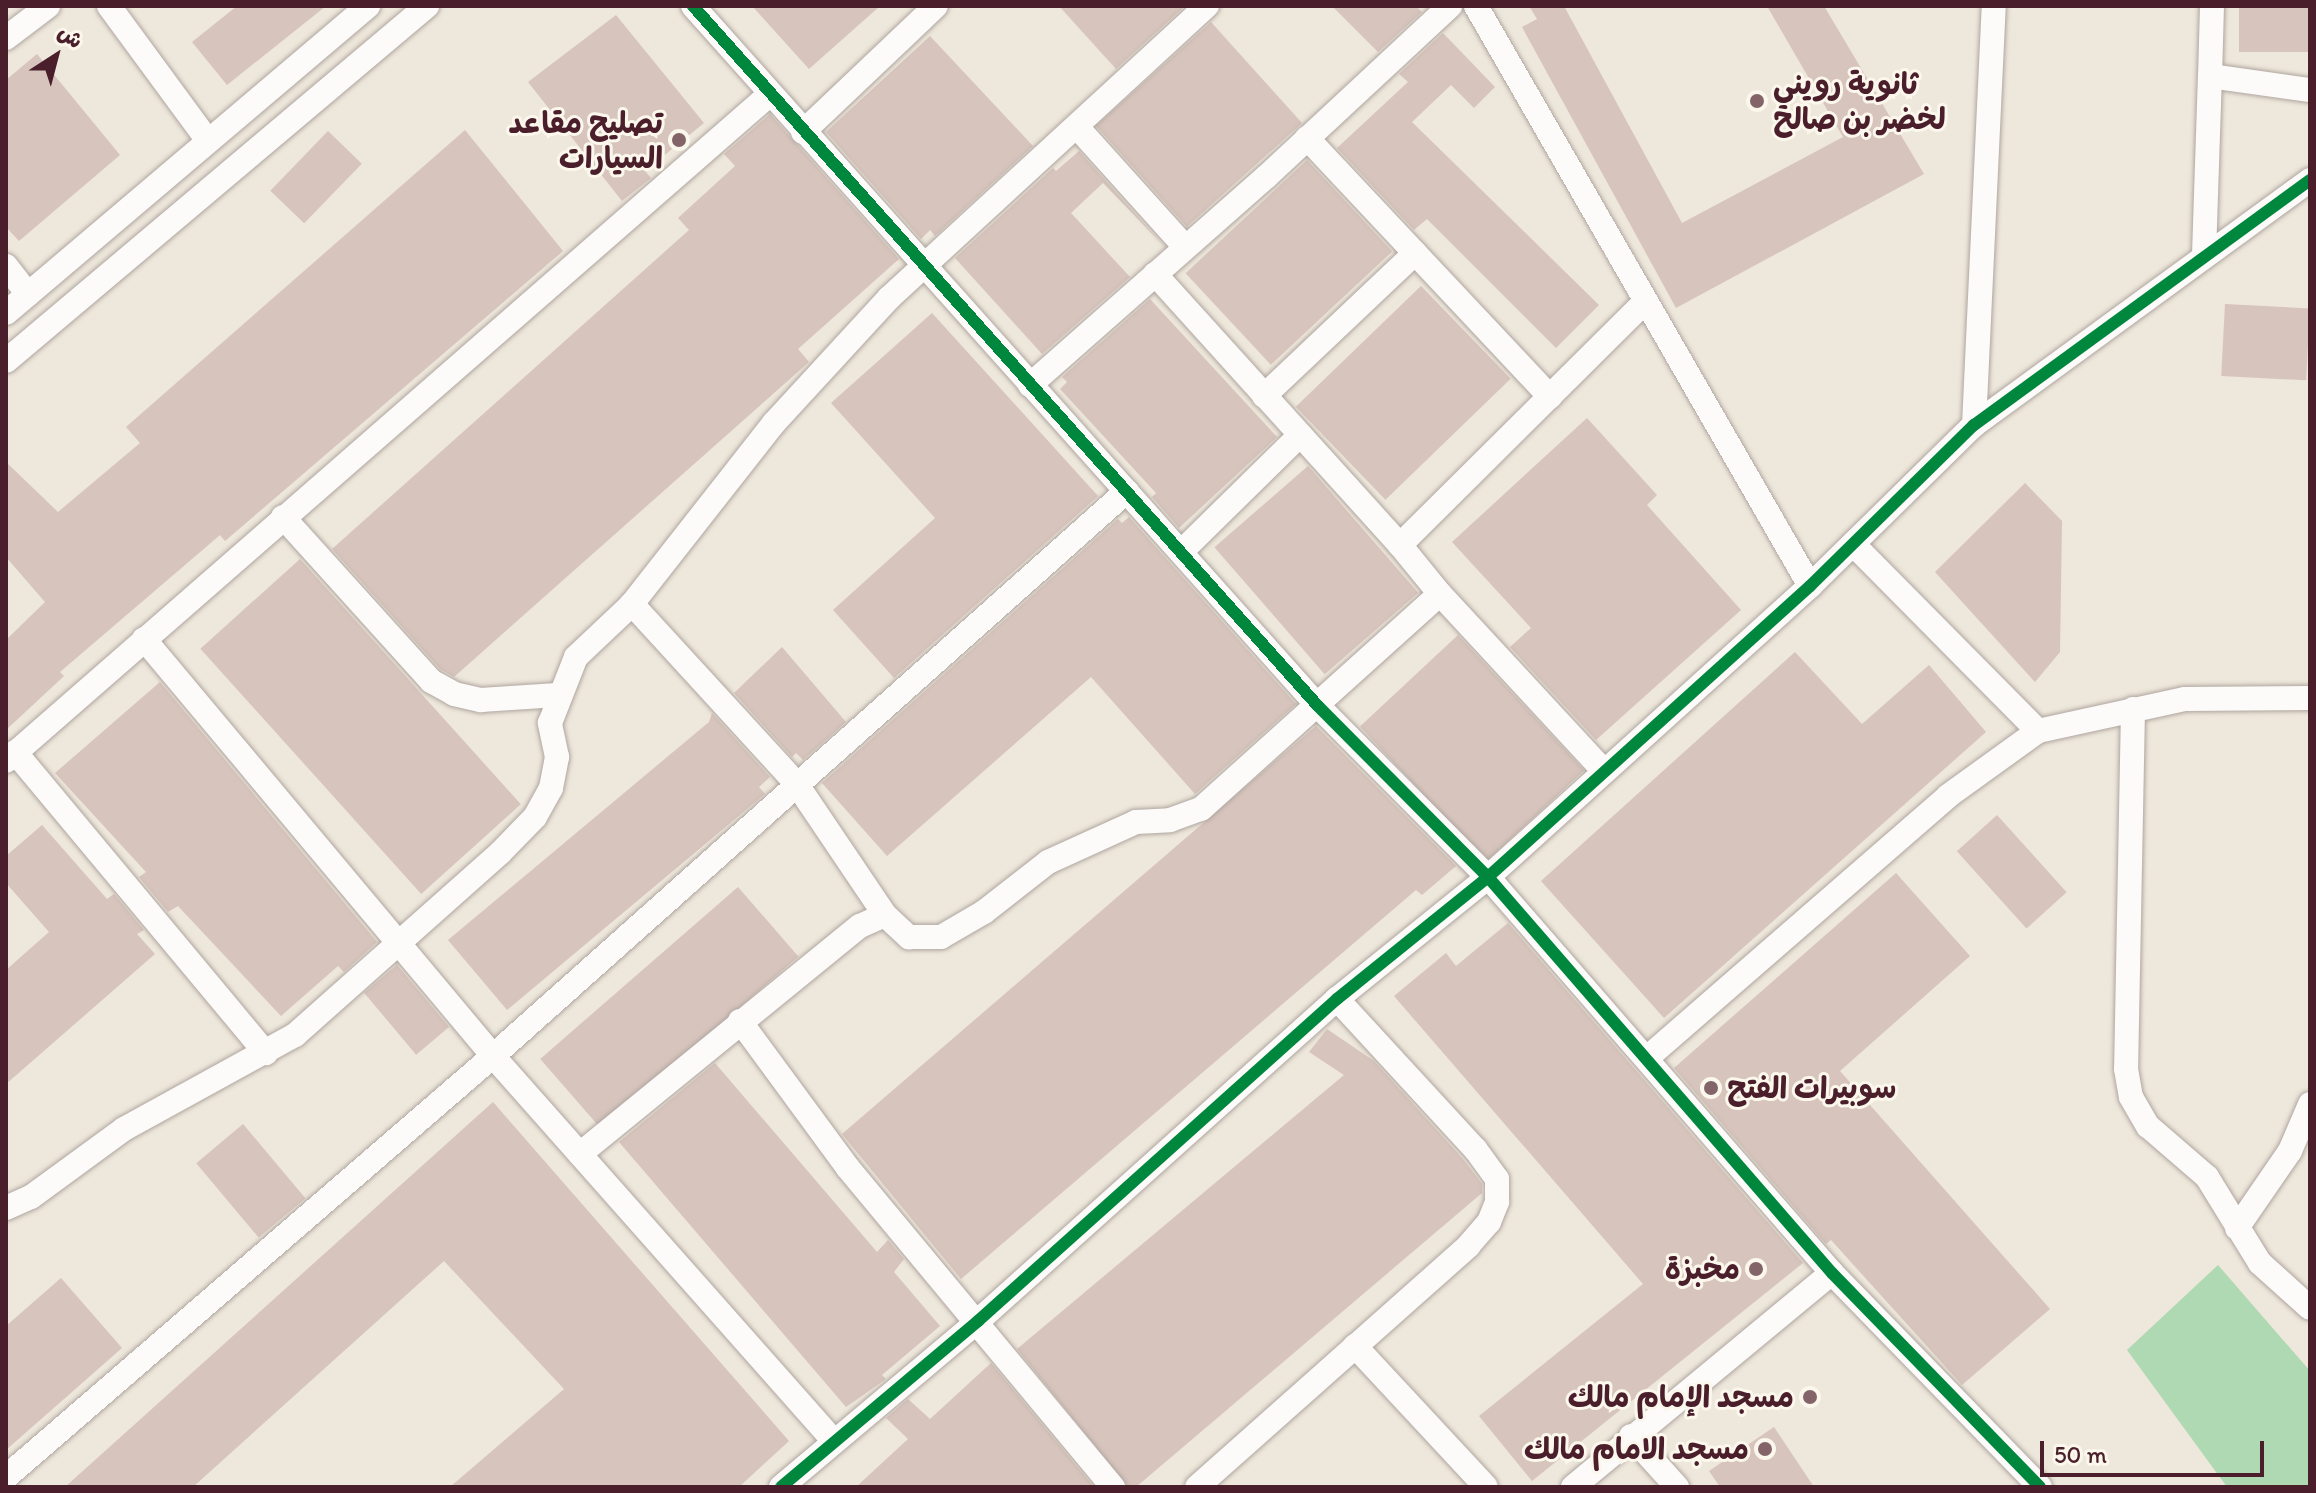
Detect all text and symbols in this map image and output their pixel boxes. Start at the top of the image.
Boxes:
north arrow [16,16,96,96]
text: ش [53,18,88,54]
place label: ثانوية رويني لخضر بن صالح [1773,66,1946,136]
marker: ثانوية رويني لخضر بن صالح [1748,92,1766,110]
place label: تصليح مقاعد السيارات [508,105,663,176]
marker: تصليح مقاعد السيارات [670,131,688,149]
place label: سوبيرات الفتح [1727,1070,1896,1106]
marker: سوبيرات الفتح [1702,1079,1720,1097]
place label: مخبزة [1665,1251,1740,1287]
marker: مخبزة [1747,1260,1765,1278]
place label: مسجد الإمام مالك [1568,1379,1794,1415]
marker: مسجد الإمام مالك [1801,1388,1819,1406]
scale bar [2044,1425,2268,1475]
place label: مسجد الامام مالك [1524,1431,1749,1467]
marker: مسجد الامام مالك [1756,1440,1774,1458]
text: 50 m [2054,1440,2107,1469]

